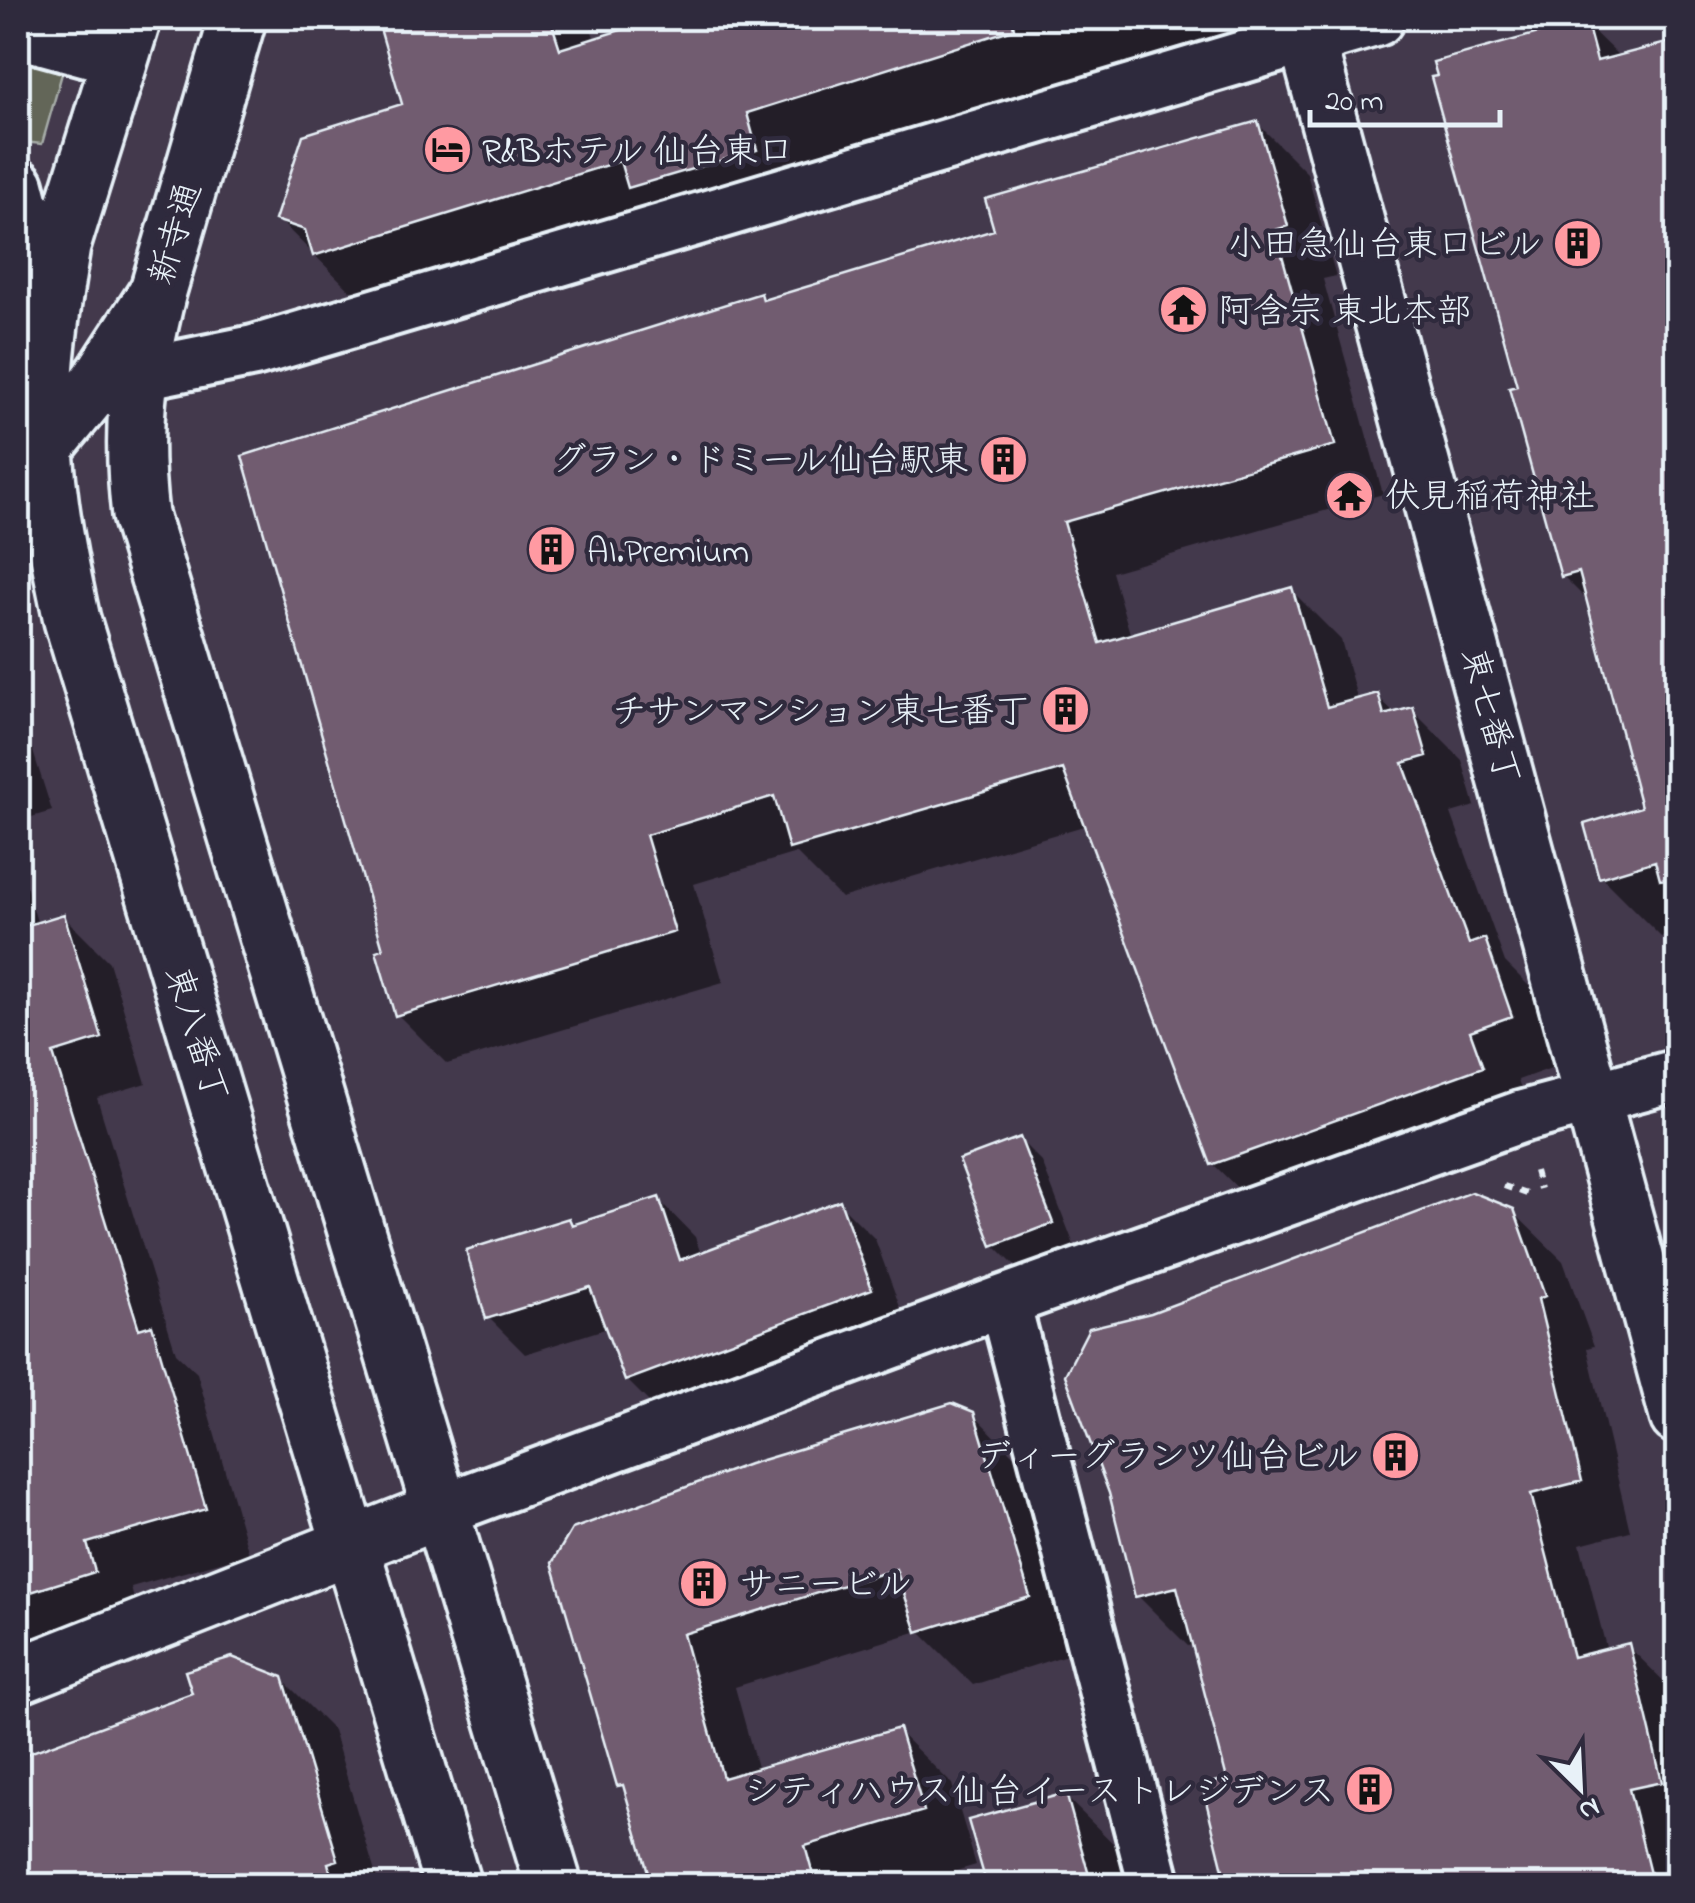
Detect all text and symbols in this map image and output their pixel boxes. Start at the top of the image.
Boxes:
scale bar [1310,65,1500,127]
text: 20 m [1325,81,1384,125]
hotel icon: R&Bホテル 仙台東口 [421,124,473,176]
place label: R&Bホテル 仙台東口 [482,128,793,179]
street label: 新寺通 [138,176,217,292]
building icon: 小田急仙台東口ビル [1551,217,1603,269]
place label: 小田急仙台東口ビル [1228,221,1542,272]
temple icon: 阿含宗 東北本部 [1157,284,1209,336]
place label: 阿含宗 東北本部 [1218,288,1472,339]
building icon: グラン・ドミール仙台駅東 [978,433,1030,485]
place label: グラン・ドミール仙台駅東 [552,437,969,488]
temple icon: 伏見稲荷神社 [1324,469,1376,521]
place label: 伏見稲荷神社 [1385,473,1595,524]
building icon: AI.Premium [526,524,578,576]
place label: AI.Premium [587,528,749,579]
street label: 東七番丁 [1446,643,1531,791]
building icon: チサンマンション東七番丁 [1039,684,1091,736]
place label: チサンマンション東七番丁 [611,688,1030,739]
street label: 東八番丁 [150,961,240,1109]
building icon: ディーグランツ仙台ビル [1369,1429,1421,1481]
place label: ディーグランツ仙台ビル [976,1433,1360,1484]
building icon: サニービル [678,1557,730,1609]
place label: サニービル [739,1561,913,1612]
north arrow [1530,1738,1630,1838]
building icon: シティハウス仙台イーストレジデンス [1344,1764,1396,1816]
place label: シティハウス仙台イーストレジデンス [744,1768,1335,1819]
text: N [1572,1785,1606,1830]

